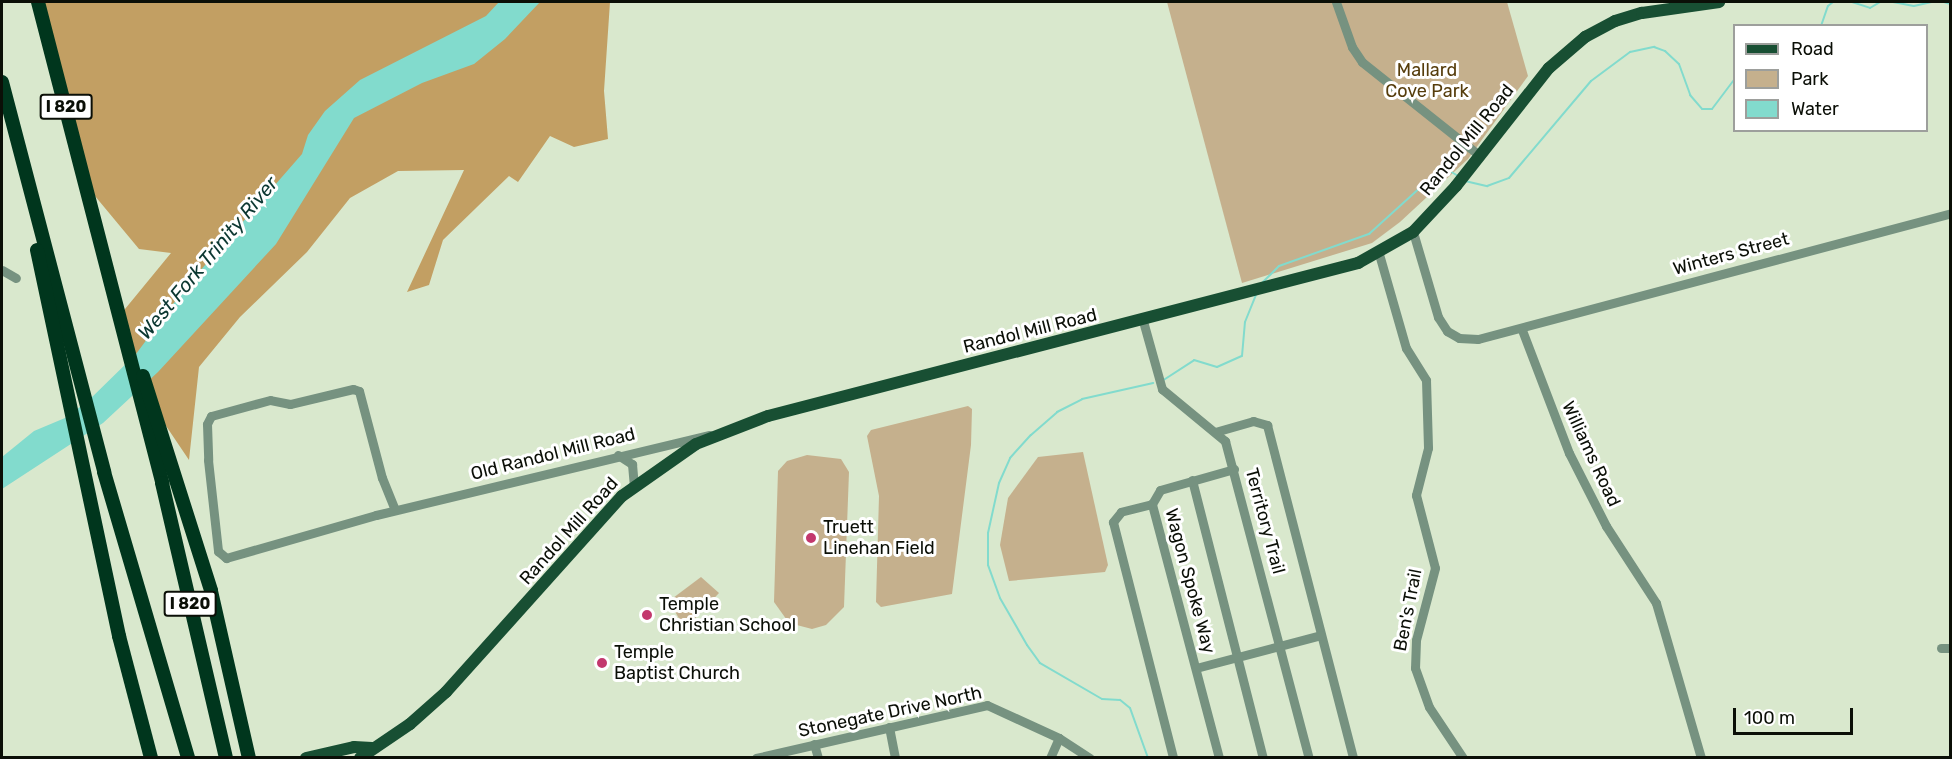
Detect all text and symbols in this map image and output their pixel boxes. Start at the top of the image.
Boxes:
legend [1733,24,1928,132]
text: Road [1791,38,1834,60]
park label: Mallard Cove Park [1385,60,1469,103]
text: Park [1791,68,1828,90]
street label: Randol Mill Road [1416,80,1518,200]
road number: I 820 [39,94,93,120]
text: Water [1791,98,1839,120]
water label: West Fork Trinity River [132,171,284,345]
street label: Winters Street [1671,228,1791,280]
street label: Randol Mill Road [961,304,1099,358]
street label: Williams Road [1557,398,1625,510]
street label: Old Randol Mill Road [469,423,637,485]
street label: Territory Trail [1240,465,1290,577]
street label: Randol Mill Road [515,473,623,589]
street label: Wagon Spoke Way [1160,506,1220,656]
place label: Truett Linehan Field [823,517,935,560]
marker: Truett Linehan Field [804,531,818,545]
street label: Ben's Trail [1389,567,1427,653]
road number: I 820 [163,591,217,617]
place label: Temple Christian School [659,594,796,636]
marker: Temple Christian School [640,608,654,622]
place label: Temple Baptist Church [614,642,740,684]
marker: Temple Baptist Church [595,656,609,670]
street label: Stonegate Drive North [796,682,984,742]
scale bar [1736,696,1856,734]
text: 100 m [1744,707,1795,729]

